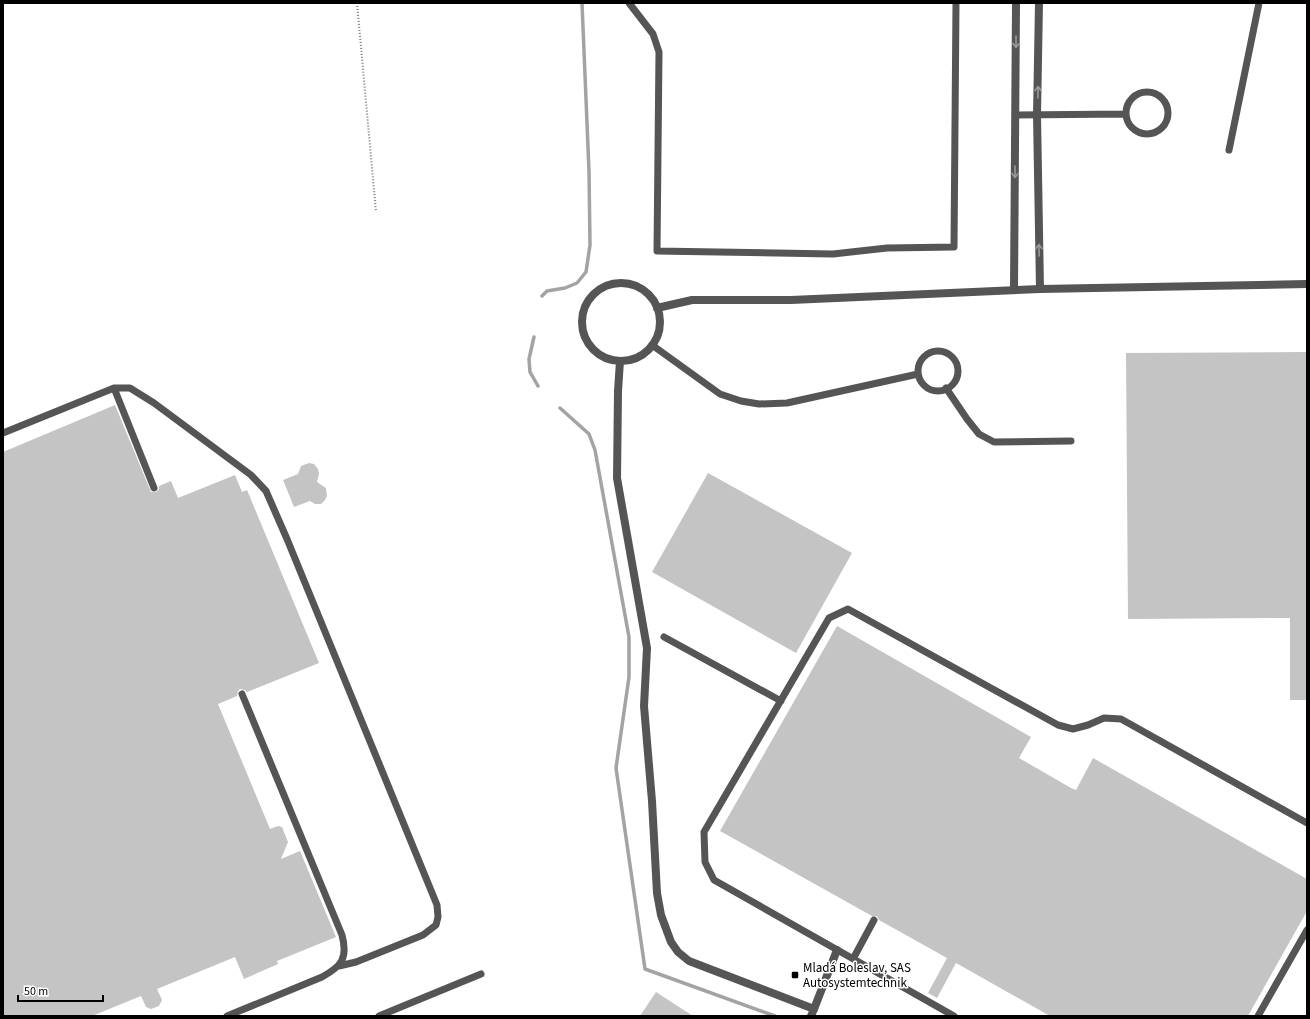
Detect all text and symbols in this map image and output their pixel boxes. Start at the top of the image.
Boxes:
one-way arrow [1012,35,1020,48]
one-way arrow [1034,86,1042,99]
one-way arrow [1011,165,1019,178]
one-way arrow [1035,244,1043,257]
place label: Mladá Boleslav, SAS Autosystemtechnik [803,959,911,992]
marker: Mladá Boleslav, SAS Autosystemtechnik [790,970,800,980]
scale bar [18,977,103,1003]
text: 50 m [24,983,48,1000]

